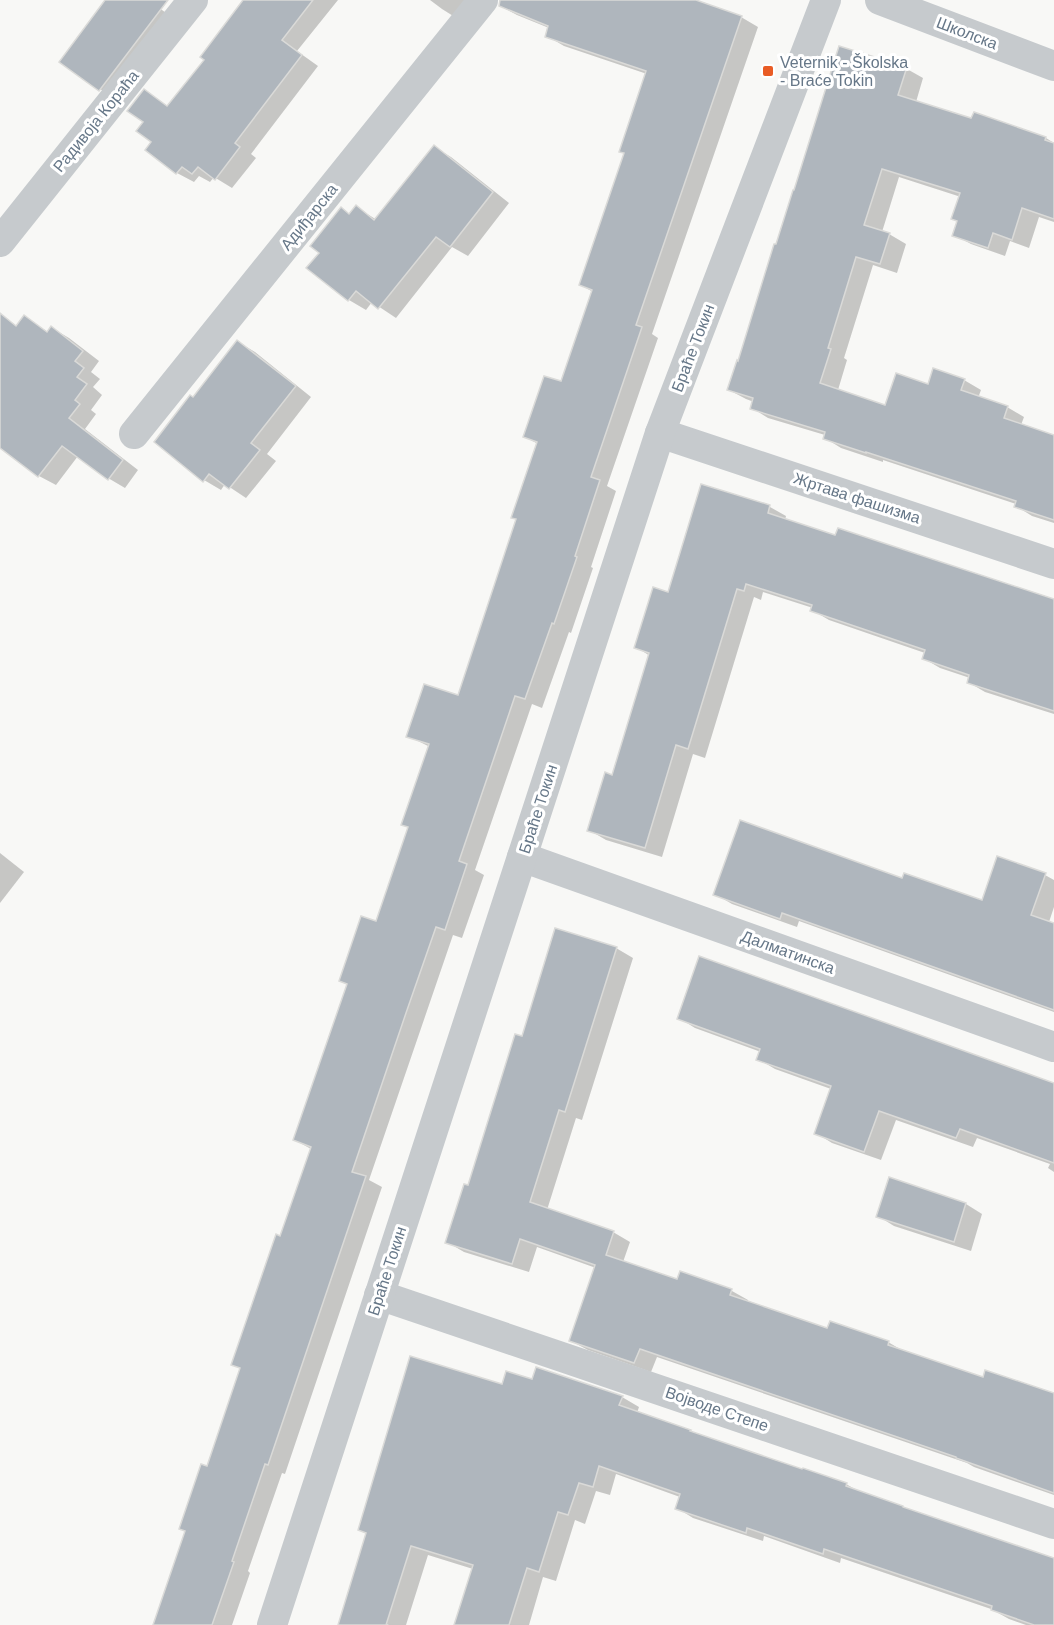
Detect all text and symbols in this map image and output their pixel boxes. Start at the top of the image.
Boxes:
street label: Школска [934,14,1000,52]
place label: Veternik - Školska - Braće Tokin [780,53,908,89]
marker: Veternik - Školska - Braće Tokin [761,64,775,78]
street label: Радивоја Кораћа [50,67,142,175]
street label: Адиђарска [277,181,341,253]
street label: Браће Токин [668,302,718,394]
street label: Жртава фашизма [792,470,923,527]
street label: Браће Токин [516,762,560,856]
street label: Далматинска [739,927,837,977]
street label: Браће Токин [365,1224,409,1318]
street label: Војводе Степе [663,1383,771,1435]

